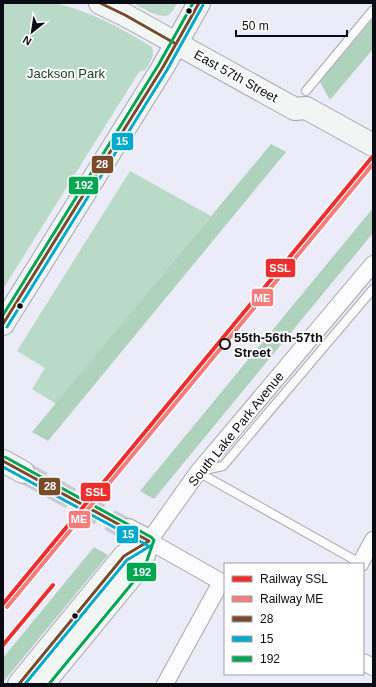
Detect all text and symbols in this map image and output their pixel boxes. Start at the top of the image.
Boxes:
unlabelled marker [184,6,194,16]
north arrow [12,12,52,52]
scale bar [236,12,347,38]
text: 50 m [242,19,269,33]
text: N [21,33,33,48]
street label: East 57th Street [192,47,281,105]
park label: Jackson Park [27,66,106,81]
line badge: 15 [111,132,134,151]
text: 15 [116,135,128,147]
line badge: 28 [91,155,114,174]
text: 28 [96,158,108,170]
line badge: 192 [68,176,99,195]
text: 192 [75,179,93,191]
line badge: SSL [265,258,296,278]
text: SSL [269,262,291,274]
line badge: ME [251,288,274,307]
text: ME [254,292,270,304]
unlabelled marker [15,301,25,311]
place label: 55th-56th-57th Street [234,330,323,360]
marker: 55th-56th-57th Street [219,338,231,350]
street label: South Lake Park Avenue [185,369,287,489]
line badge: 28 [38,477,61,496]
text: 28 [44,480,56,492]
line badge: SSL [80,482,111,502]
text: SSL [85,486,107,498]
line badge: ME [68,510,91,529]
text: ME [71,513,87,525]
line badge: 15 [116,525,139,544]
text: 15 [122,528,134,540]
line badge: 192 [126,562,157,582]
legend [224,563,364,675]
text: 192 [133,566,151,578]
text: Railway SSL [260,572,328,586]
text: Railway ME [260,592,323,606]
unlabelled marker [70,611,80,621]
text: 28 [260,612,274,626]
text: 15 [260,632,274,646]
text: 192 [260,652,280,666]

